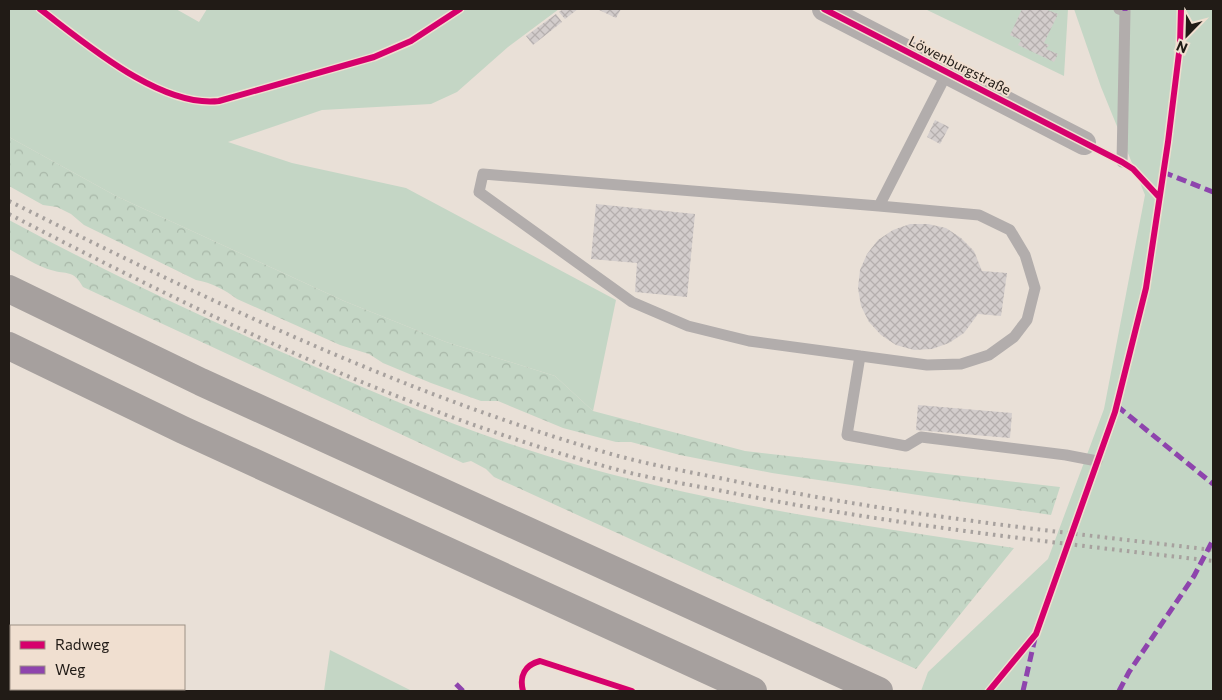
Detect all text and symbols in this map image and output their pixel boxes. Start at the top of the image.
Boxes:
north arrow [1162,10,1212,60]
street label: Löwenburgstraße [906,32,1014,98]
text: N [1174,38,1190,57]
legend [10,625,185,690]
text: Radweg [55,635,109,653]
text: Weg [55,660,85,678]

